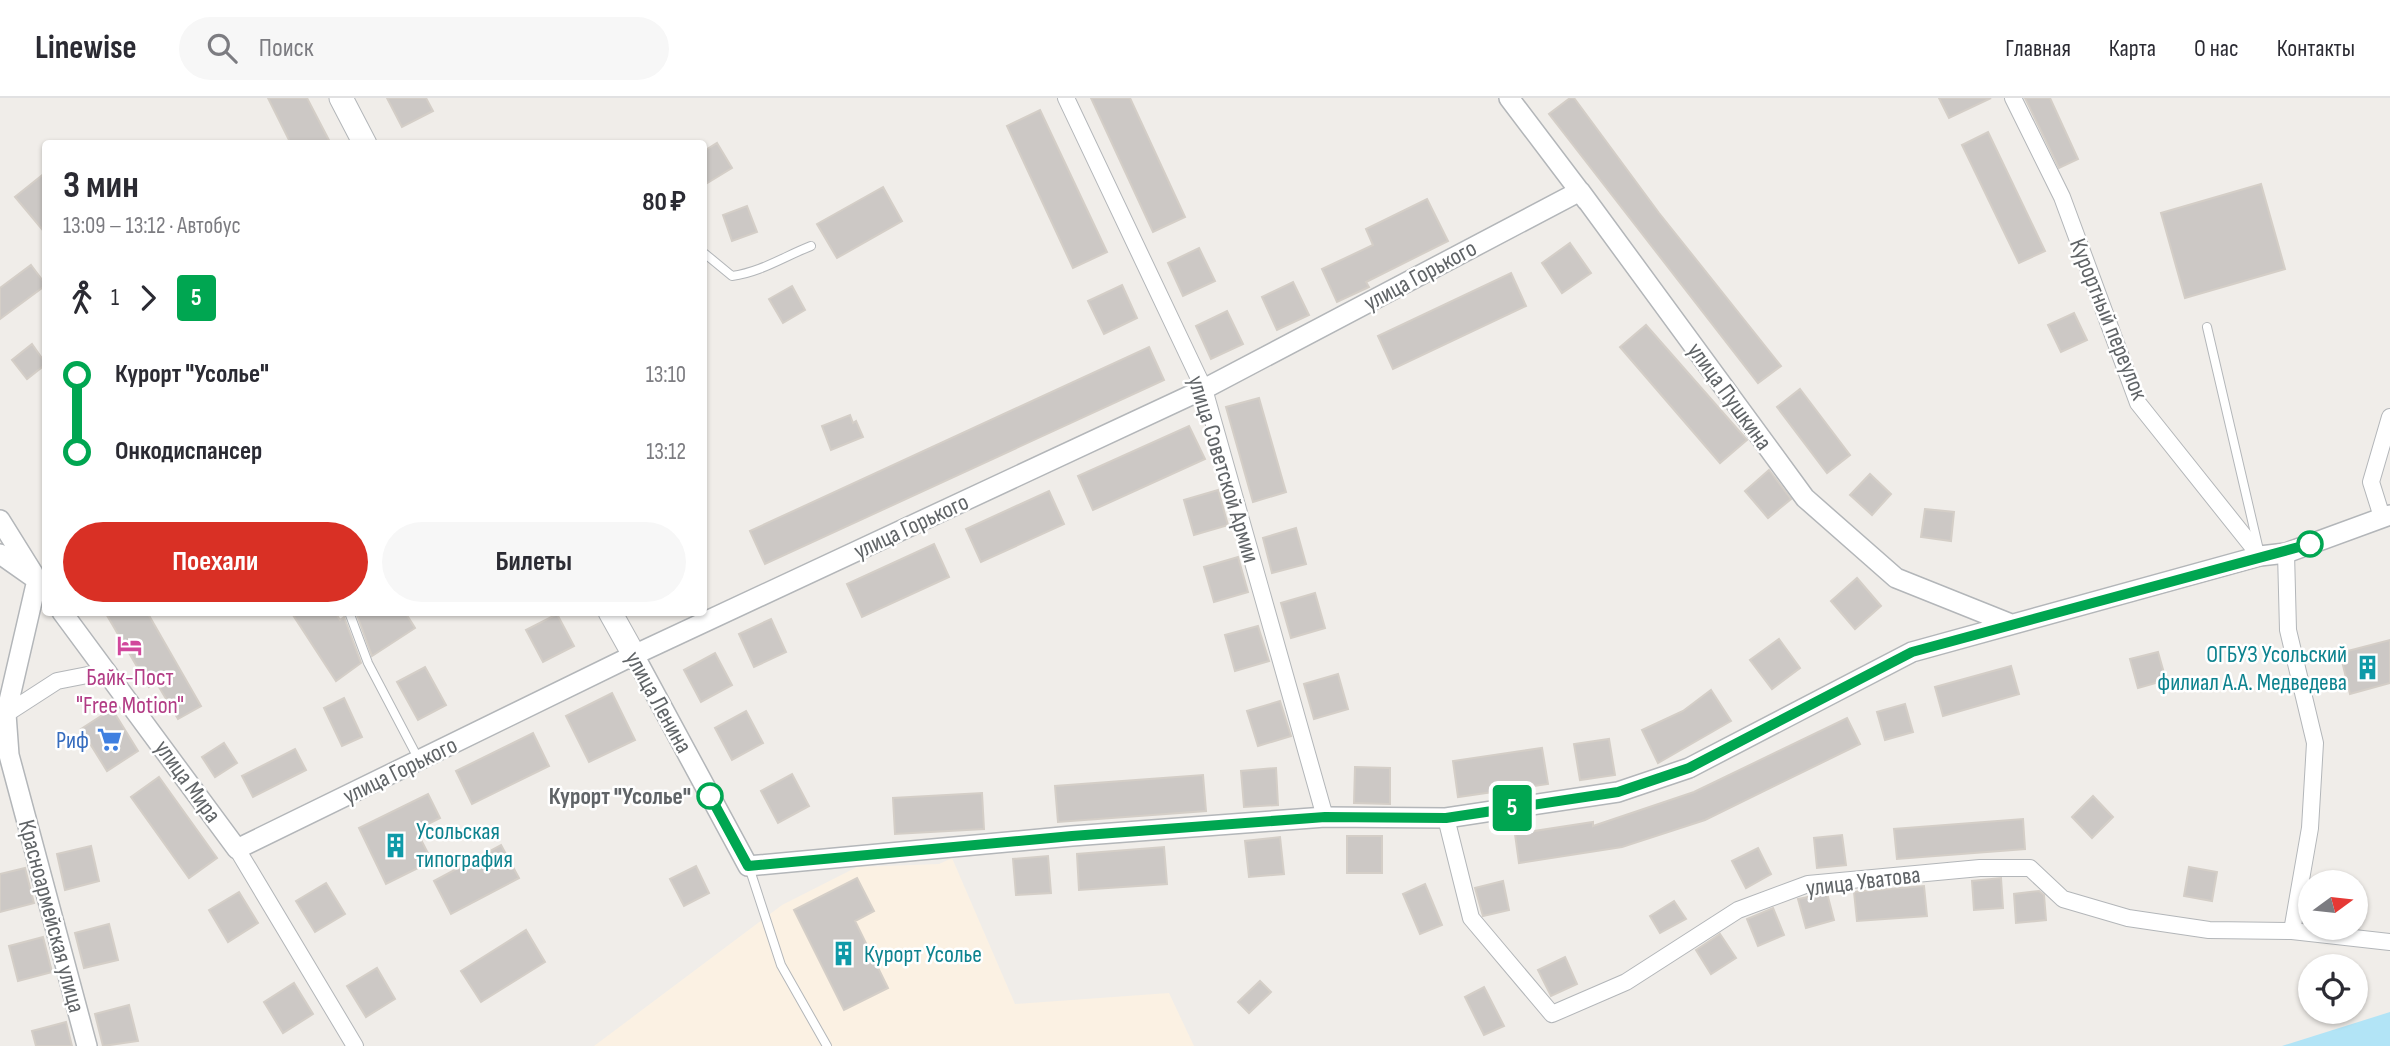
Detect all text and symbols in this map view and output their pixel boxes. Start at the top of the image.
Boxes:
search box [179,17,669,80]
text: Linewise [35,28,137,68]
icon: search [203,29,241,67]
text: Поиск [259,33,314,64]
text: Главная [2005,34,2071,63]
text: Карта [2109,34,2156,63]
text: О нас [2194,34,2239,63]
text: Контакты [2277,34,2355,63]
text: 3 мин [63,163,139,208]
text: 80 ₽ [642,187,686,218]
text: 13:09 – 13:12 · Автобус [63,212,241,240]
street label: улица Горького [1359,234,1481,317]
street label: Курортный переулок [2063,234,2154,405]
icon: walk [63,279,101,317]
icon: forward [129,279,167,317]
text: 5 [191,283,202,312]
text: 1 [111,284,119,312]
street label: улица Пушкина [1681,337,1778,456]
text: Курорт "Усолье" [115,359,269,390]
text: 13:10 [646,361,686,389]
street label: улица Советской Армии [1181,372,1266,566]
text: Онкодиспансер [115,436,262,467]
text: 13:12 [646,438,686,466]
street label: улица Горького [849,487,973,566]
button: Поехали [63,522,368,602]
button: Билеты [382,522,686,602]
unlabelled marker [2297,531,2323,557]
hotel icon: Байк-Пост "Free Motion" [116,632,144,660]
place label: ОГБУЗ Усольский филиал А.А. Медведева [2157,640,2347,697]
street label: улица Ленина [619,646,698,758]
building icon: ОГБУЗ Усольский филиал А.А. Медведева [2353,654,2381,682]
place label: Байк-Пост "Free Motion" [76,663,184,720]
place label: Риф [56,726,89,755]
supermarket icon: Риф [95,726,123,754]
street label: улица Горького [338,730,462,811]
street label: улица Мира [148,734,227,828]
place label: Курорт "Усолье" [549,782,691,811]
marker: Курорт "Усолье" [697,783,723,809]
line badge: 5 [1489,785,1535,831]
text: 5 [1507,793,1517,822]
street label: Красноармейская улица [12,817,91,1016]
place label: Усольская типография [416,817,513,874]
building icon: Усольская типография [382,831,410,859]
street label: улица Уватова [1804,860,1922,903]
north arrow [2298,870,2368,940]
map controls [2298,870,2368,1024]
building icon: Курорт Усолье [830,940,858,968]
place label: Курорт Усолье [864,940,982,969]
button: locate [2298,954,2368,1024]

